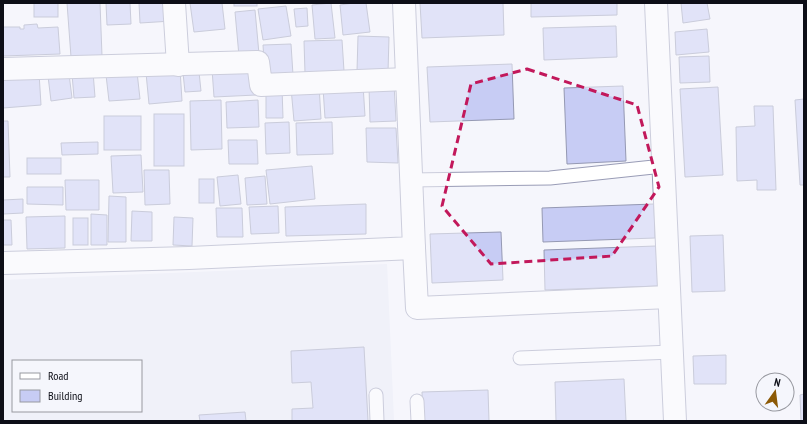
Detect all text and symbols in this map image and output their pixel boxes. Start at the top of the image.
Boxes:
legend [12,360,142,412]
text: Road [48,368,68,383]
north arrow [755,372,795,412]
text: N [773,375,782,390]
text: Building [48,388,83,403]

